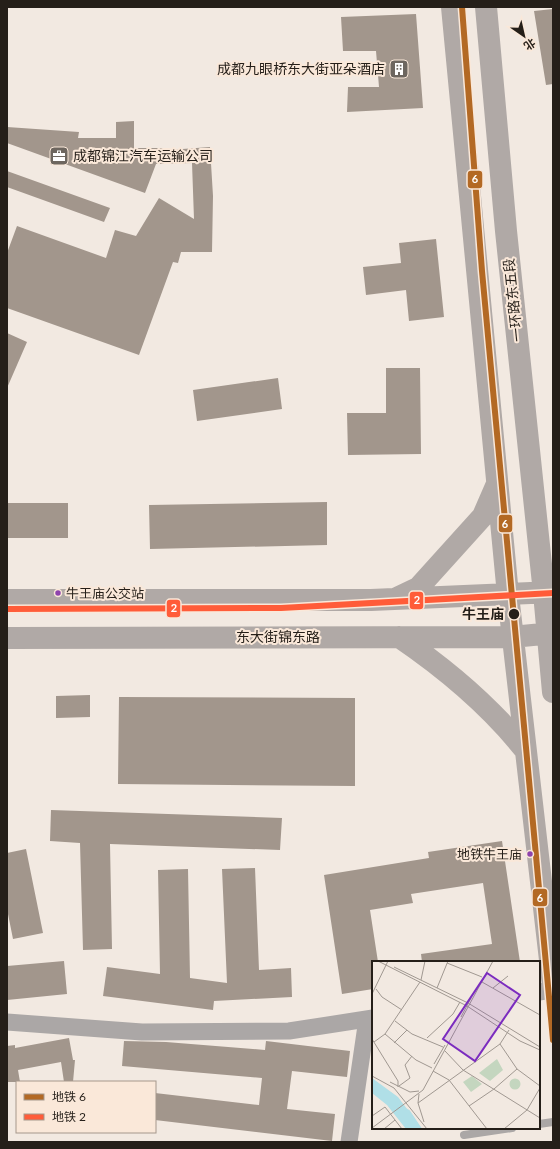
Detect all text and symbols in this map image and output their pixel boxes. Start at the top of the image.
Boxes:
north arrow [504,16,544,56]
text: 北 [522,36,538,53]
building icon: 成都九眼桥东大街亚朵酒店 [388,58,410,80]
place label: 成都九眼桥东大街亚朵酒店 [217,60,385,77]
office icon: 成都锦江汽车运输公司 [48,145,70,167]
place label: 成都锦江汽车运输公司 [73,147,213,164]
line badge: 6 [467,170,483,189]
text: 6 [472,172,479,185]
street label: 一环路东五段 [500,257,525,343]
line badge: 6 [498,514,513,533]
text: 6 [502,517,509,530]
place label: 牛王庙公交站 [66,585,144,601]
marker: 牛王庙公交站 [53,588,63,598]
line badge: 2 [409,591,424,610]
text: 2 [414,593,420,606]
line badge: 2 [166,599,181,618]
text: 2 [171,601,177,614]
place label: 牛王庙 [462,605,504,622]
marker: 牛王庙 [507,607,521,621]
street label: 东大街锦东路 [236,628,320,645]
place label: 地铁牛王庙 [457,846,522,862]
marker: 地铁牛王庙 [525,849,535,859]
line badge: 6 [532,888,548,907]
text: 6 [537,891,544,904]
inset map [372,961,540,1129]
legend [16,1081,156,1133]
text: 地铁 6 [52,1089,86,1104]
text: 地铁 2 [52,1109,86,1124]

